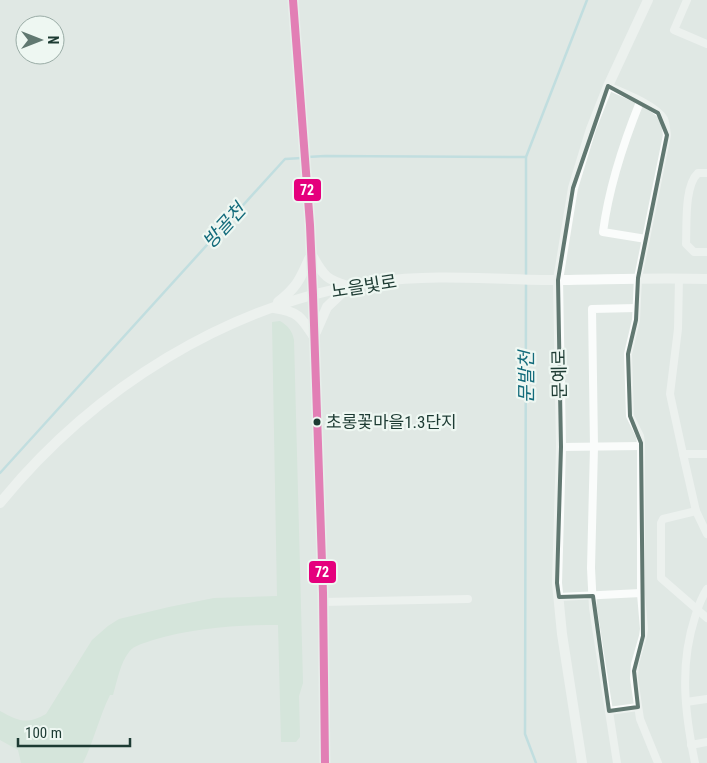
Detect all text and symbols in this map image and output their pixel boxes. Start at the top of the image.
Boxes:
north arrow [15,15,65,65]
text: N [45,36,61,44]
line badge: 72 [293,178,322,202]
text: 72 [300,182,314,198]
water label: 방골천 [198,198,251,253]
street label: 노을빛로 [330,270,398,302]
water label: 문발천 [515,349,538,403]
street label: 문예로 [548,349,570,399]
place label: 초롱꽃마을1.3단지 [326,412,457,432]
marker: 초롱꽃마을1.3단지 [312,417,322,427]
line badge: 72 [308,560,337,584]
text: 72 [315,564,329,580]
scale bar [18,716,130,748]
text: 100 m [25,724,62,742]

